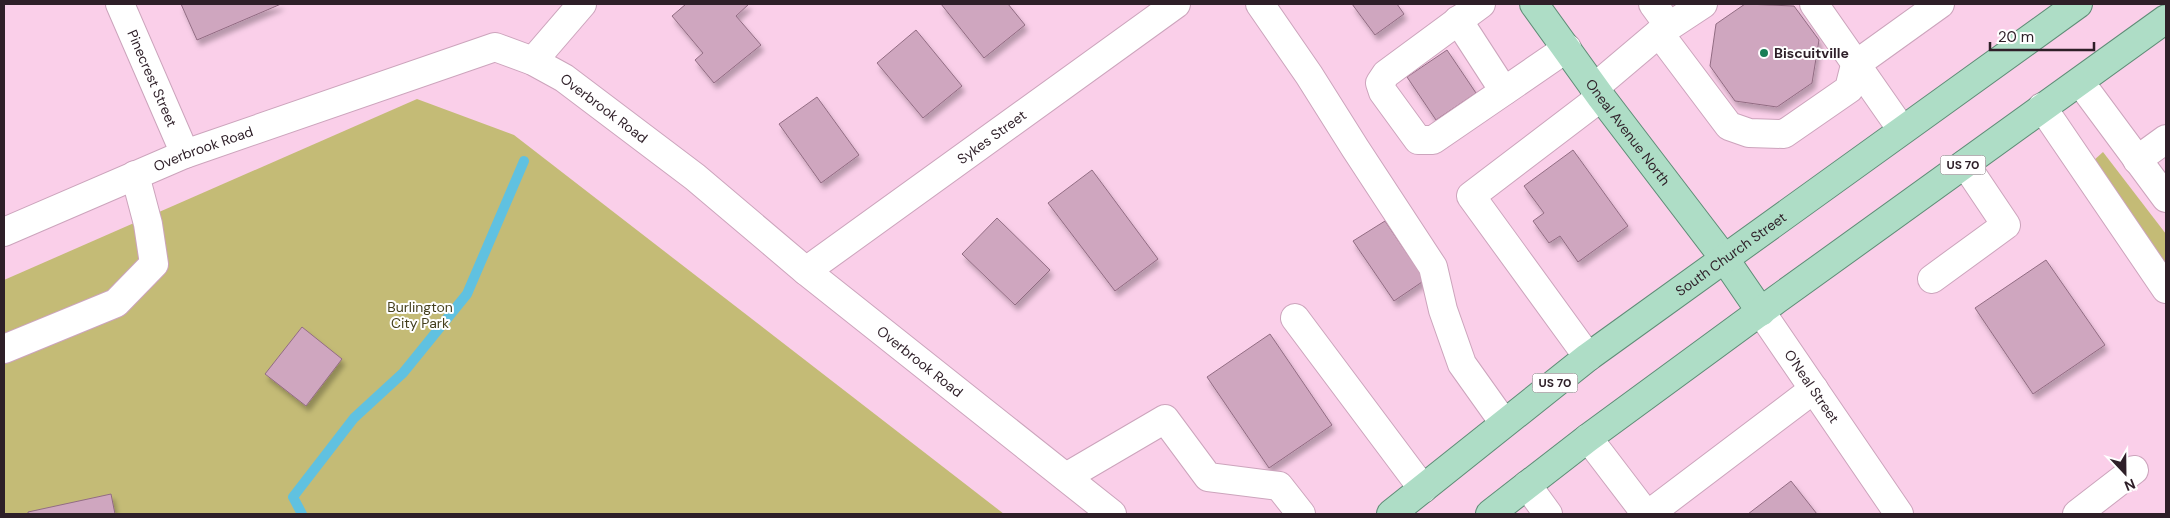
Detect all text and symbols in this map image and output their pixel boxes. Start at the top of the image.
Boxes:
scale bar [1990,20,2094,52]
street label: Pinecrest Street [123,27,181,130]
text: 20 m [1998,27,2034,47]
place label: Biscuitville [1774,44,1849,62]
marker: Biscuitville [1758,47,1770,59]
street label: Overbrook Road [557,69,651,147]
street label: Oneal Avenue North [1582,75,1674,189]
street label: Sykes Street [954,106,1030,168]
street label: Overbrook Road [151,122,255,176]
road number: US 70 [1940,156,1986,174]
street label: South Church Street [1672,208,1790,300]
park label: Burlington City Park [387,298,453,332]
street label: Overbrook Road [873,322,967,401]
street label: O'Neal Street [1780,346,1843,426]
road number: US 70 [1532,373,1578,392]
north arrow [2100,448,2150,498]
text: N [2122,475,2138,495]

